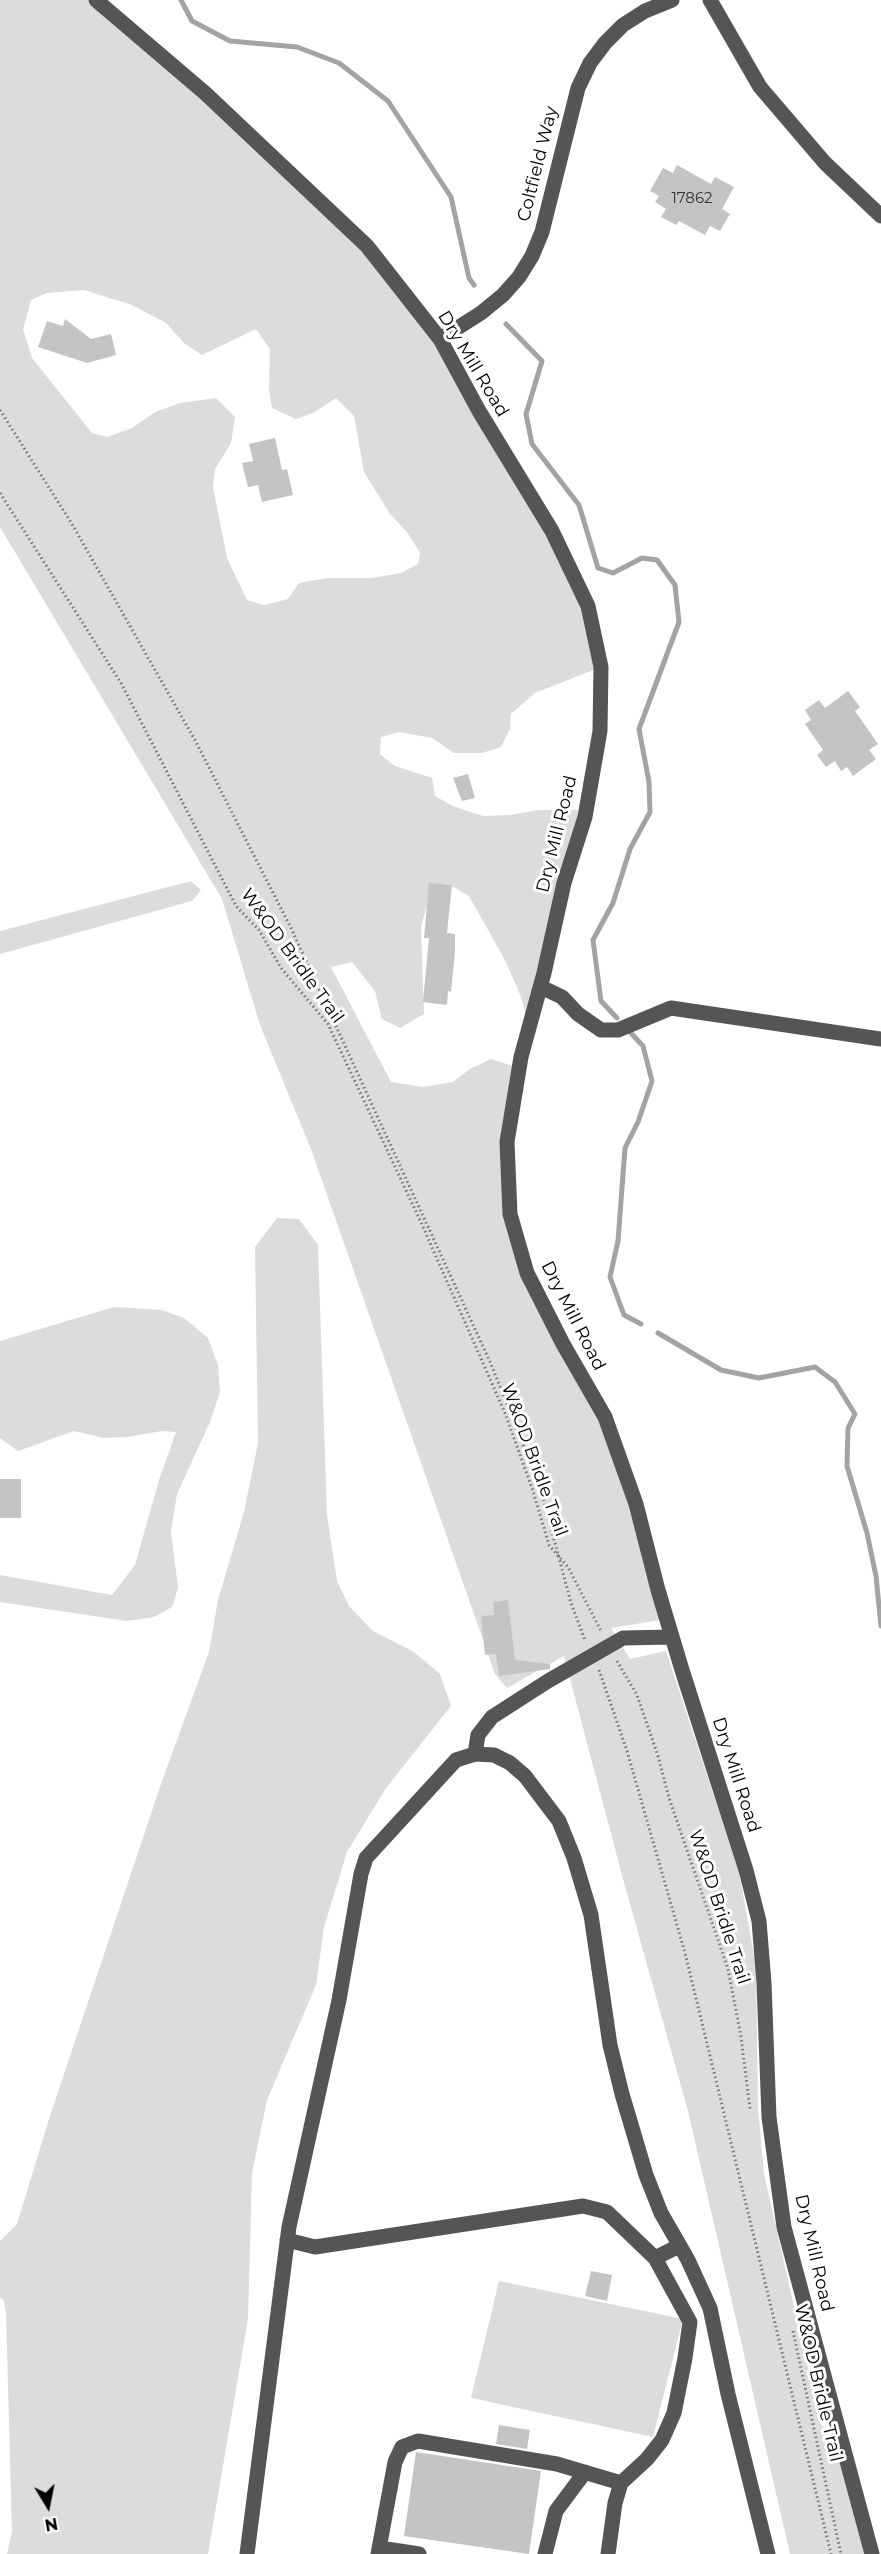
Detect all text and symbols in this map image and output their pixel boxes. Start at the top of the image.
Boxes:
street label: Coltfield Way [513,104,563,224]
house number: 17862 [671,190,713,208]
street label: Dry Mill Road [433,307,513,421]
street label: Dry Mill Road [532,773,582,895]
street label: W&OD Bridle Trail [236,884,348,1028]
street label: Dry Mill Road [536,1258,610,1374]
street label: W&OD Bridle Trail [496,1381,572,1539]
street label: Dry Mill Road [707,1715,765,1835]
street label: W&OD Bridle Trail [684,1827,754,1987]
street label: Dry Mill Road [790,2192,838,2314]
street label: W&OD Bridle Trail [789,2302,847,2464]
north arrow [18,2476,78,2536]
text: N [43,2514,59,2535]

